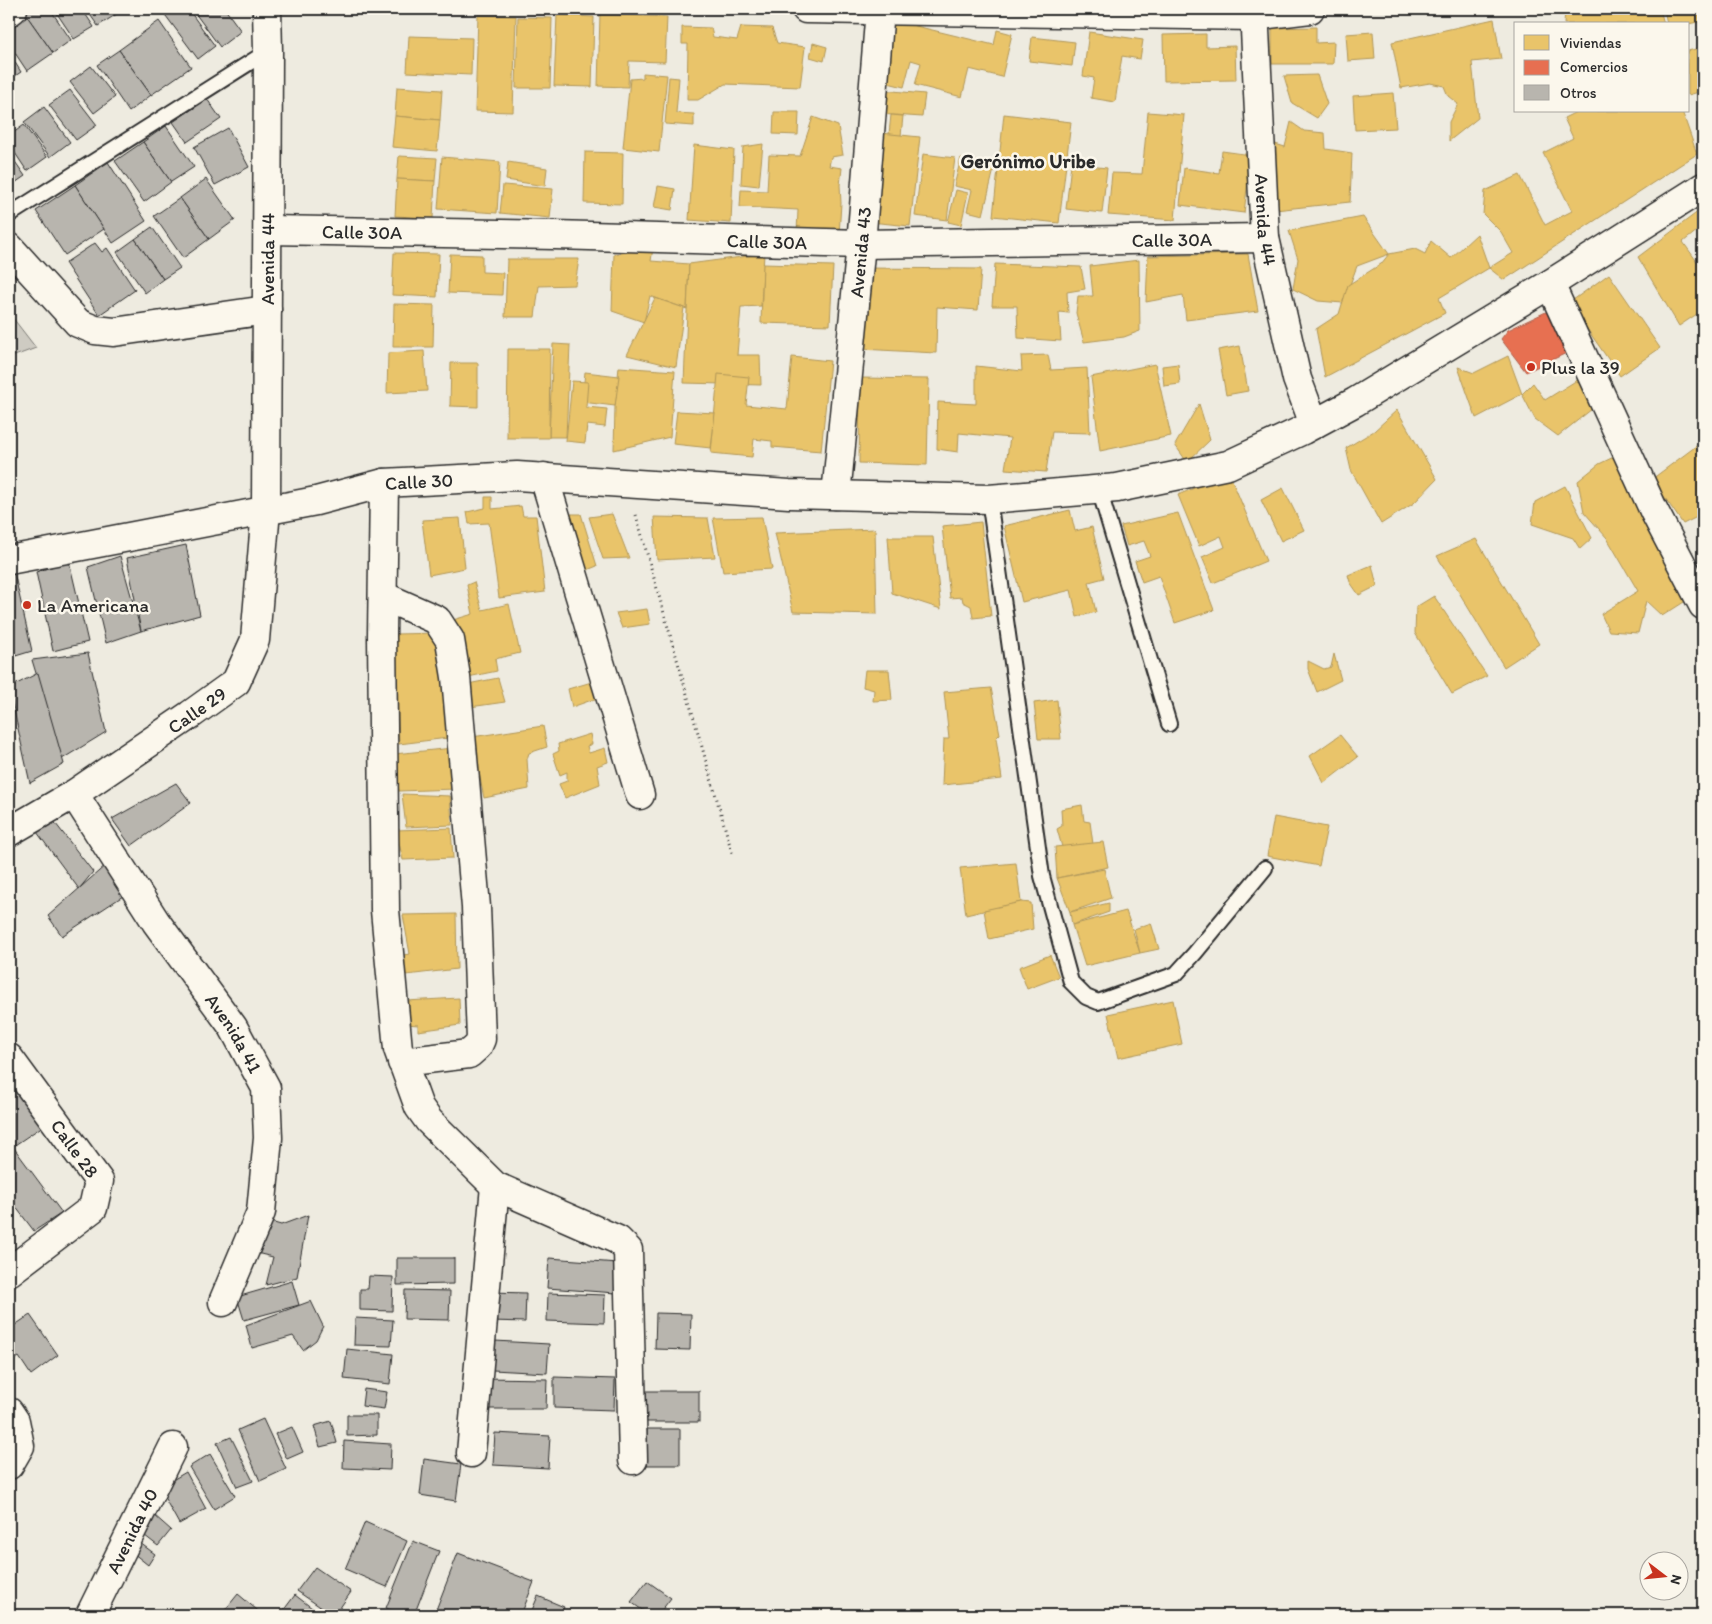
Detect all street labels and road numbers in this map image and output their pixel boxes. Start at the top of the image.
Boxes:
street label: Avenida 44 [1250,173,1282,268]
street label: Avenida 43 [844,206,875,299]
street label: Avenida 44 [255,213,279,305]
street label: Calle 30A [322,219,402,244]
street label: Calle 30A [1131,227,1212,251]
street label: Calle 30A [726,229,807,254]
street label: Calle 30 [384,468,454,494]
street label: Calle 29 [163,682,230,738]
street label: Avenida 41 [201,989,267,1077]
street label: Calle 28 [46,1115,104,1182]
street label: Avenida 40 [101,1484,162,1577]

